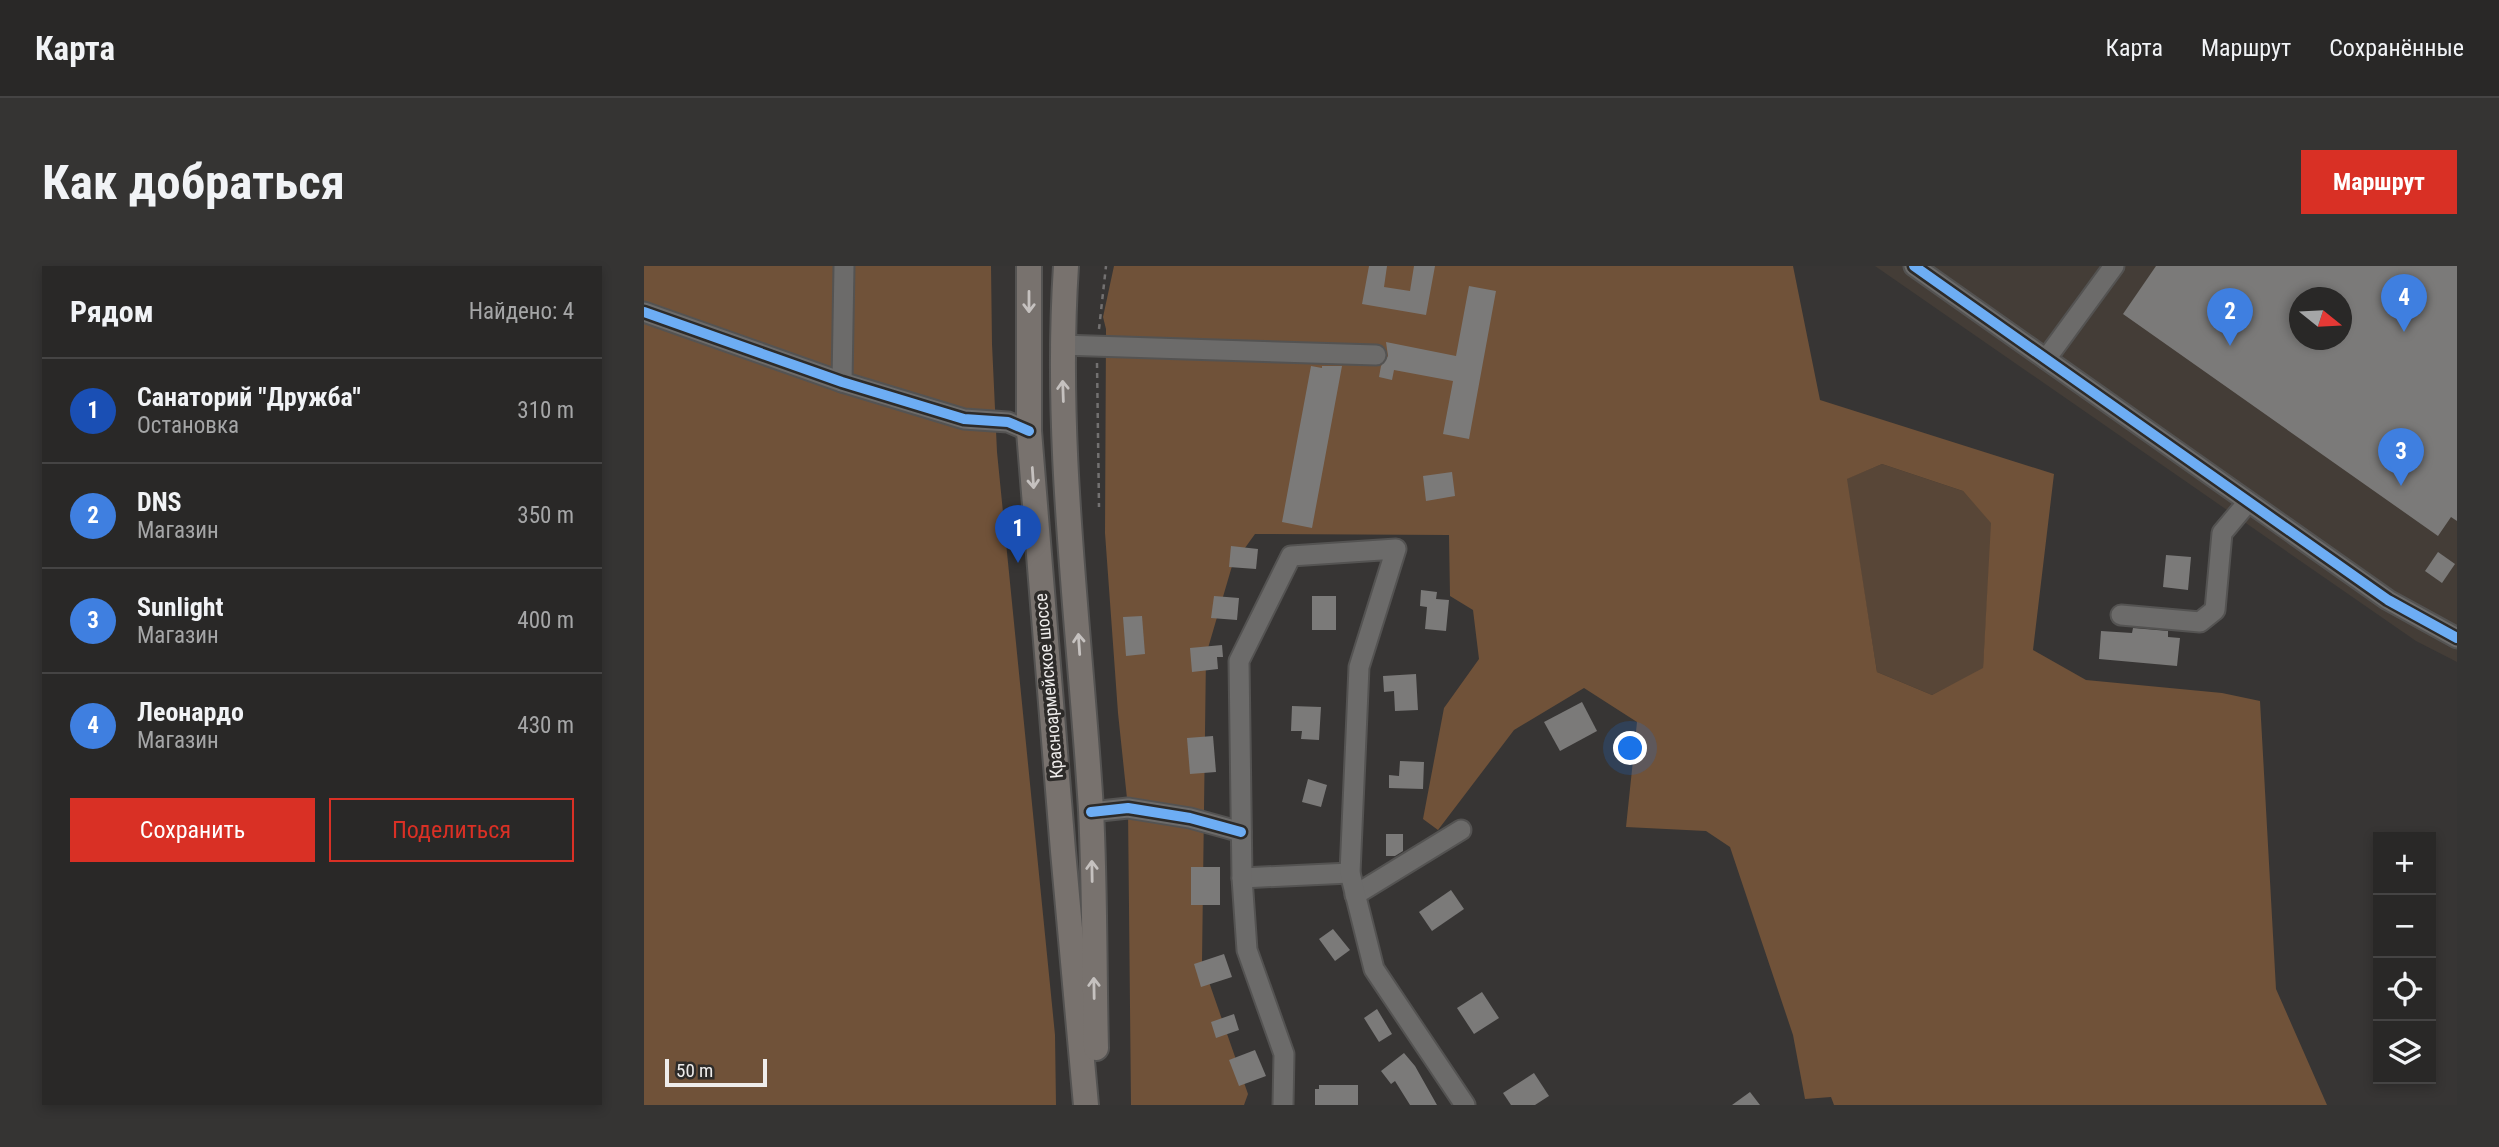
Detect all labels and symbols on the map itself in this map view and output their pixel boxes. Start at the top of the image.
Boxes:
pin: 4 [2381,274,2427,332]
north arrow [2289,287,2352,350]
pin: 2 [2207,288,2253,346]
one-way arrow [1022,290,1036,313]
one-way arrow [1057,380,1070,403]
pin: 3 [2378,428,2424,486]
one-way arrow [1026,466,1039,489]
pin: 1 [995,505,1041,563]
street label: Красноармейское шоссе [1030,593,1067,780]
one-way arrow [1072,633,1085,656]
your location [1613,731,1647,765]
one-way arrow [1085,860,1099,883]
one-way arrow [1088,977,1101,1000]
scale bar [665,1056,766,1088]

